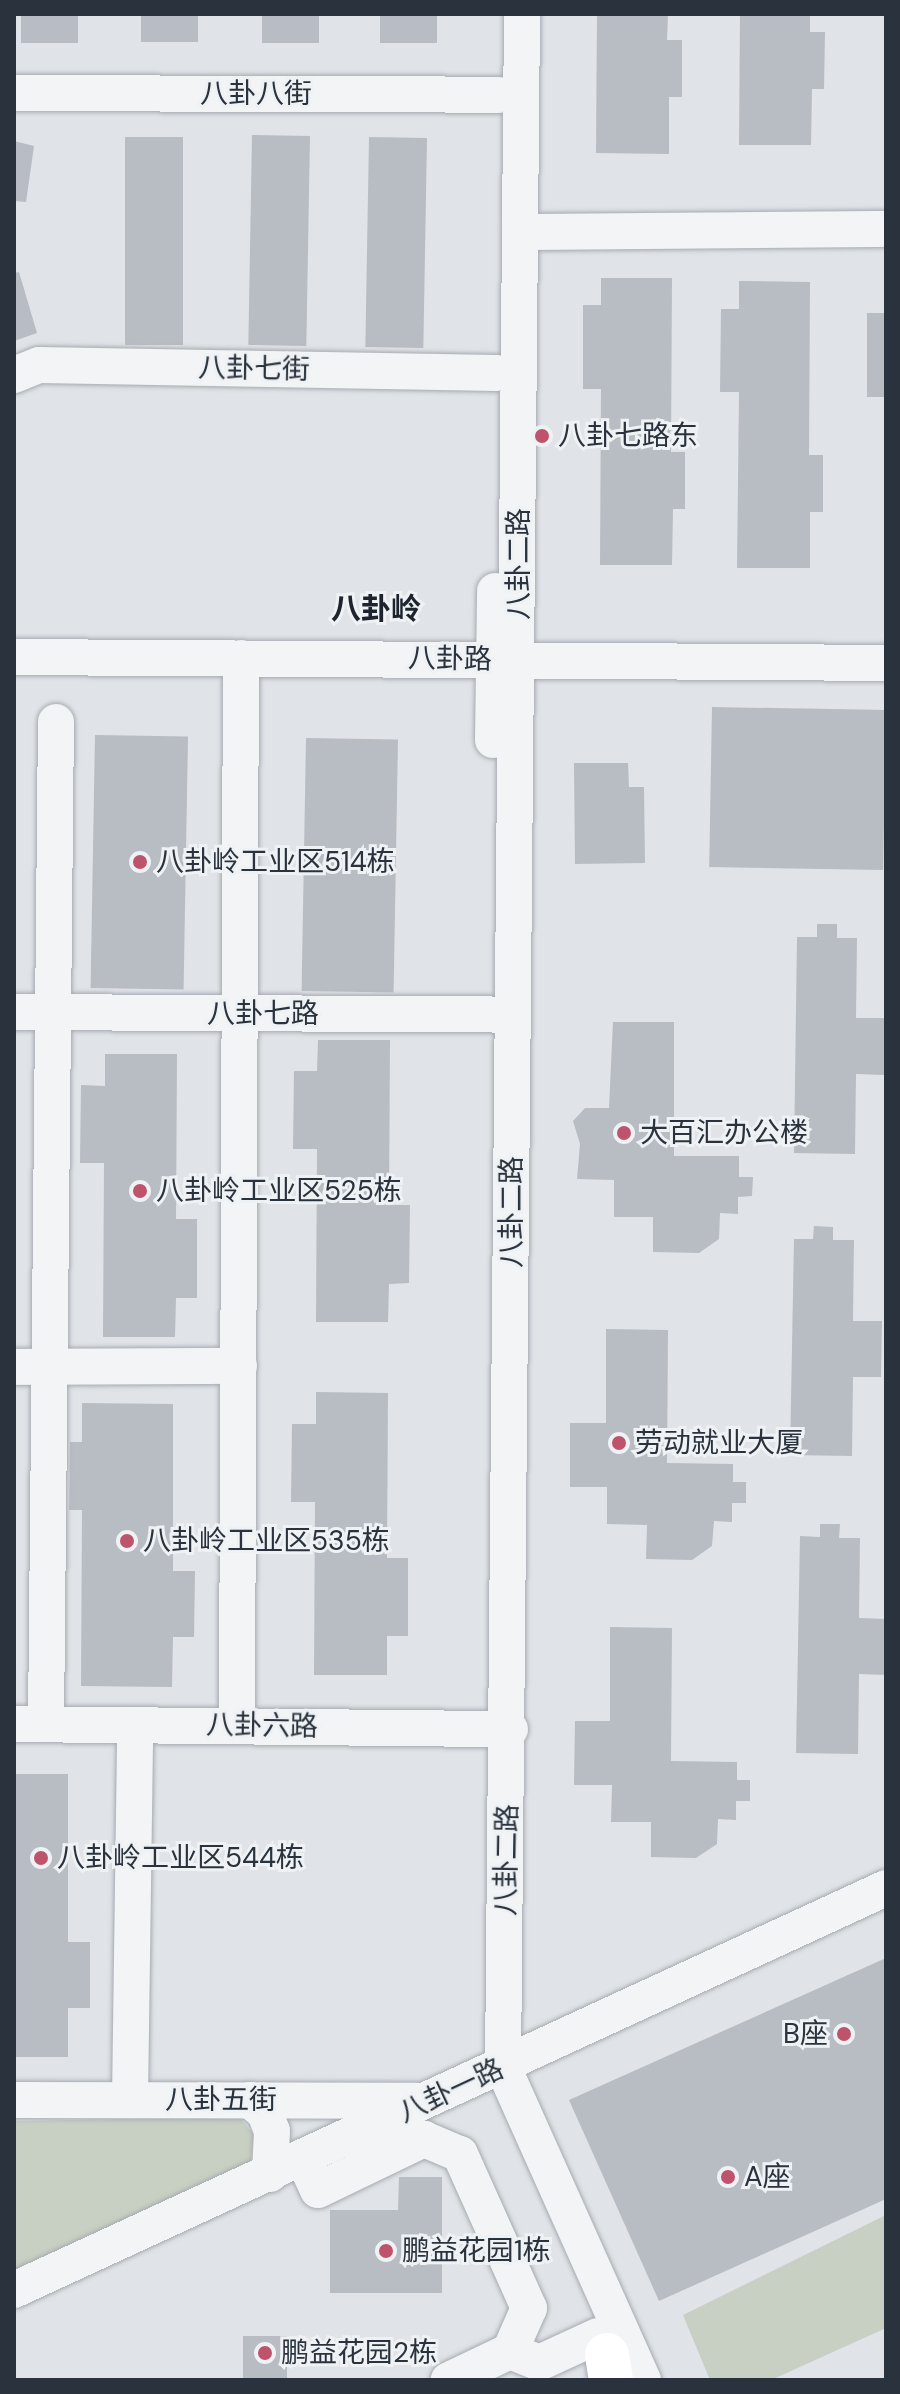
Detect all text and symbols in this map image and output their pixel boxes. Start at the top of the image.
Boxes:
street label: 八卦八街 [200,77,312,111]
street label: 八卦七街 [198,351,310,387]
place label: 八卦七路东 [558,419,698,453]
marker: 八卦七路东 [533,427,551,445]
street label: 八卦二路 [502,508,536,620]
district label: 八卦岭 [331,591,421,627]
street label: 八卦路 [408,641,492,677]
place label: 八卦岭工业区514栋 [156,845,395,879]
marker: 八卦岭工业区514栋 [131,853,149,871]
street label: 八卦七路 [207,997,319,1031]
place label: 大百汇办公楼 [640,1116,808,1150]
marker: 大百汇办公楼 [615,1124,633,1142]
street label: 八卦二路 [495,1156,529,1268]
place label: 八卦岭工业区525栋 [156,1174,402,1208]
marker: 八卦岭工业区525栋 [131,1182,149,1200]
place label: 劳动就业大厦 [635,1426,803,1460]
marker: 劳动就业大厦 [610,1434,628,1452]
place label: 八卦岭工业区535栋 [143,1524,390,1558]
marker: 八卦岭工业区535栋 [118,1532,136,1550]
street label: 八卦六路 [206,1708,318,1744]
street label: 八卦二路 [489,1804,525,1916]
place label: 八卦岭工业区544栋 [57,1841,304,1875]
marker: 八卦岭工业区544栋 [32,1849,50,1867]
place label: B座 [783,2017,828,2051]
marker: B座 [835,2025,853,2043]
street label: 八卦一路 [393,2052,509,2130]
street label: 八卦五街 [165,2083,277,2117]
place label: A座 [744,2160,791,2194]
marker: A座 [719,2168,737,2186]
place label: 鹏益花园1栋 [402,2234,551,2268]
marker: 鹏益花园1栋 [377,2242,395,2260]
place label: 鹏益花园2栋 [281,2336,437,2370]
marker: 鹏益花园2栋 [256,2344,274,2362]

